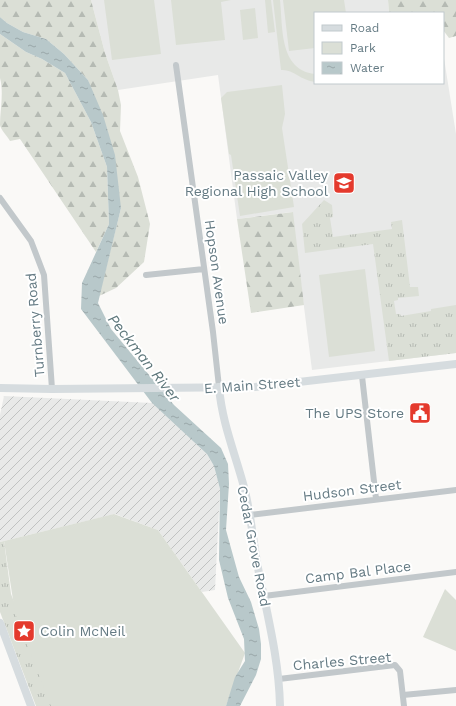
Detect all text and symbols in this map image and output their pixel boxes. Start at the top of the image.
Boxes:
legend [314,12,444,84]
text: Road [350,21,379,35]
text: Park [350,41,376,55]
text: Water [350,61,385,75]
place label: Passaic Valley Regional High School [185,167,329,199]
school or university icon: Passaic Valley Regional High School [331,170,357,196]
street label: Hopson Avenue [202,219,232,325]
street label: Turnberry Road [22,272,48,378]
water label: Peckman River [104,311,185,406]
street label: E. Main Street [203,374,301,396]
public building icon: The UPS Store [407,400,433,426]
place label: The UPS Store [305,405,404,421]
street label: Hudson Street [302,476,402,504]
street label: Cedar Grove Road [234,484,274,608]
street label: Camp Bal Place [304,558,412,586]
place icon: Colin McNeil [11,618,37,644]
place label: Colin McNeil [40,623,126,639]
street label: Charles Street [292,649,392,673]

